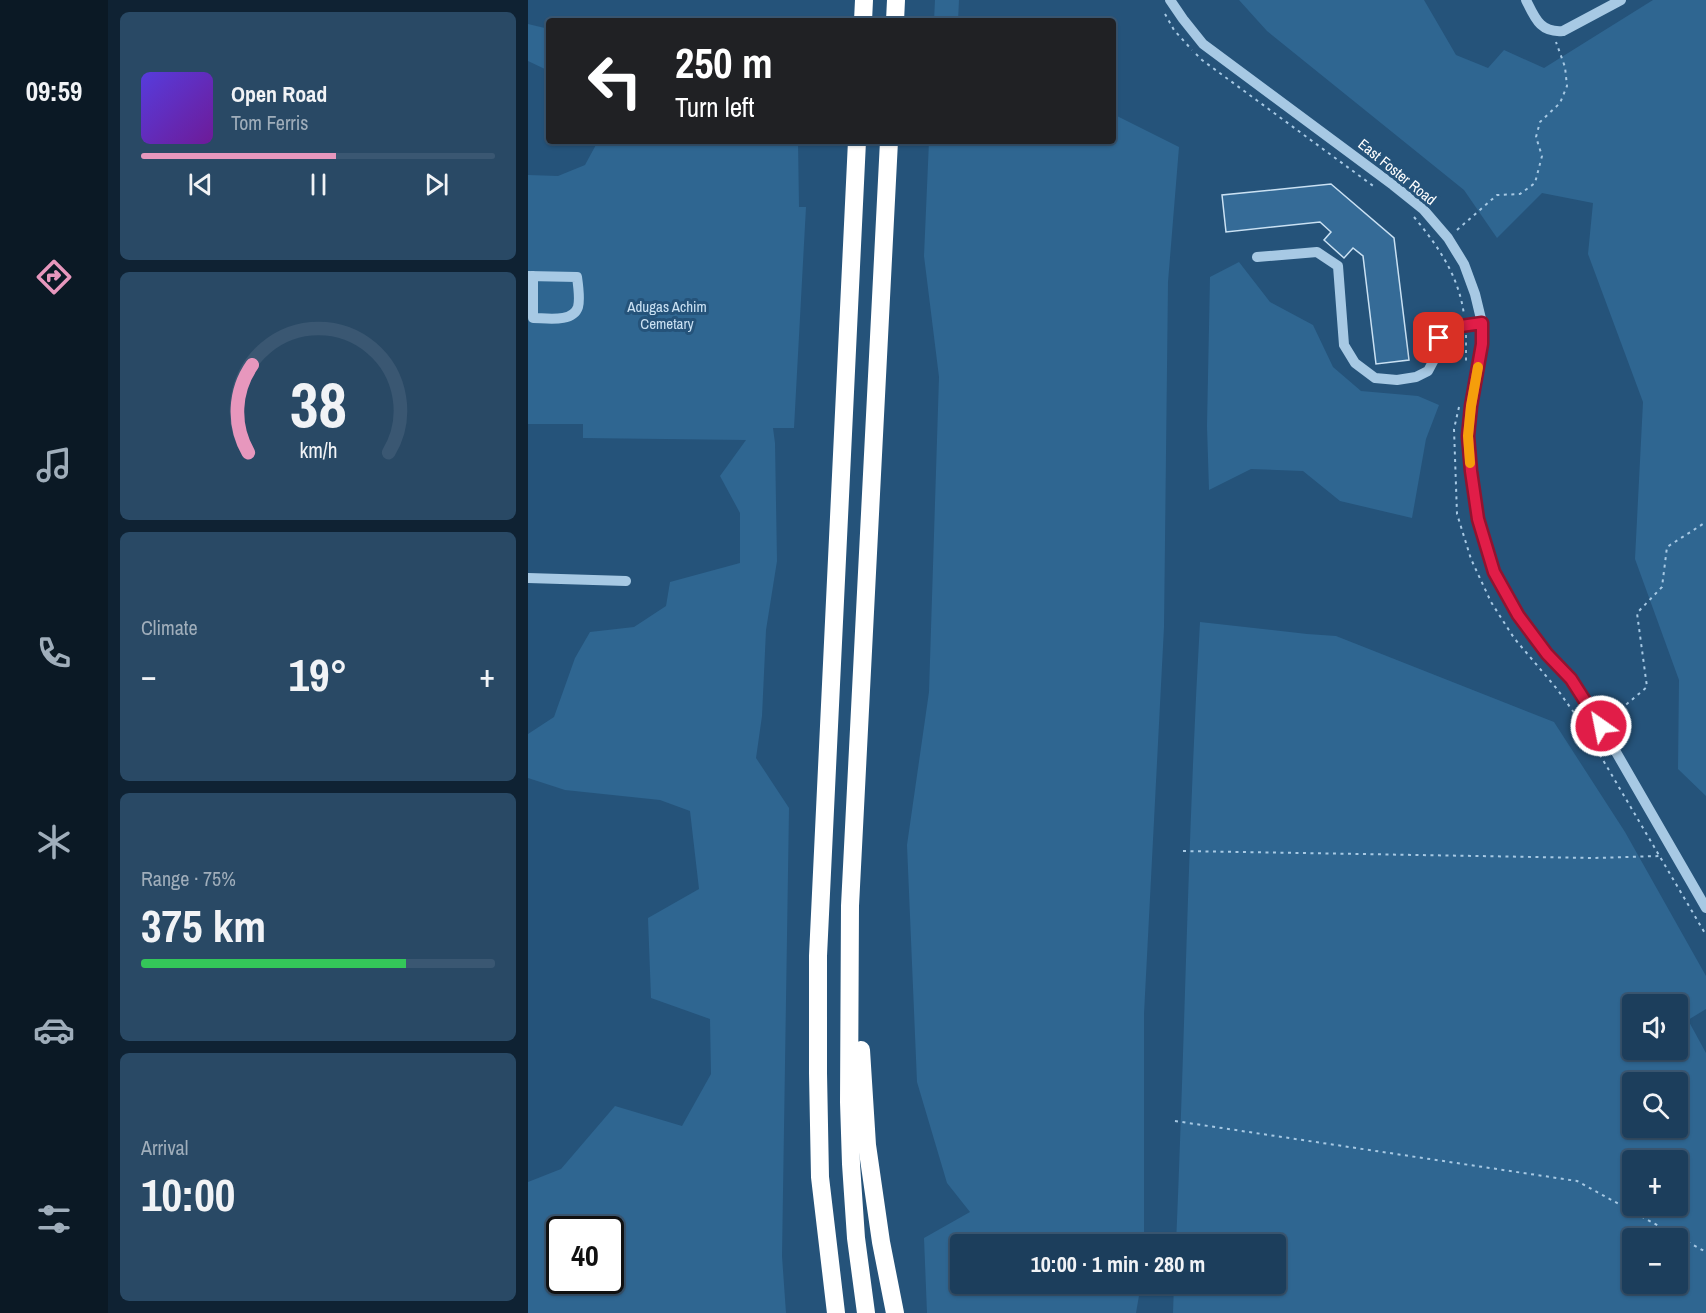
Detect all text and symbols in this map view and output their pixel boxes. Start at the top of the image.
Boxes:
text: 250 m [675,35,773,91]
icon: left [576,42,654,120]
text: 09:59 [26,73,82,109]
text: Open Road [231,79,327,109]
text: Turn left [675,89,754,125]
text: Tom Ferris [231,109,309,136]
street label: East Foster Road [1354,134,1441,210]
icon: previous [184,168,217,201]
icon: pause [302,168,335,201]
icon: next [420,168,453,201]
icon: directions [33,256,75,298]
park label: Adugas Achim Cemetary [626,296,707,334]
pin [1413,312,1464,363]
icon: arrive [1422,321,1455,354]
text: 38 [290,362,346,446]
text: km/h [299,437,337,466]
icon: music [33,444,75,486]
text: Climate [141,614,198,641]
icon: phone [33,632,75,674]
text: 19° [288,644,348,705]
text: − [141,653,157,697]
text: + [479,653,495,697]
position arrow [1569,694,1633,758]
icon: climate [33,821,75,863]
text: Range · 75% [141,865,236,892]
text: 375 km [141,895,266,956]
map controls [1622,994,1688,1294]
button: sound [1622,994,1688,1060]
icon: car [33,1009,75,1051]
button: search [1622,1072,1688,1138]
text: Arrival [141,1134,188,1161]
button: + [1622,1150,1688,1216]
text: 10:00 [141,1164,235,1225]
icon: filters [33,1198,75,1240]
speed limit sign: 40 [546,1216,624,1294]
button: − [1622,1228,1688,1294]
text: 10:00 · 1 min · 280 m [1031,1249,1205,1279]

